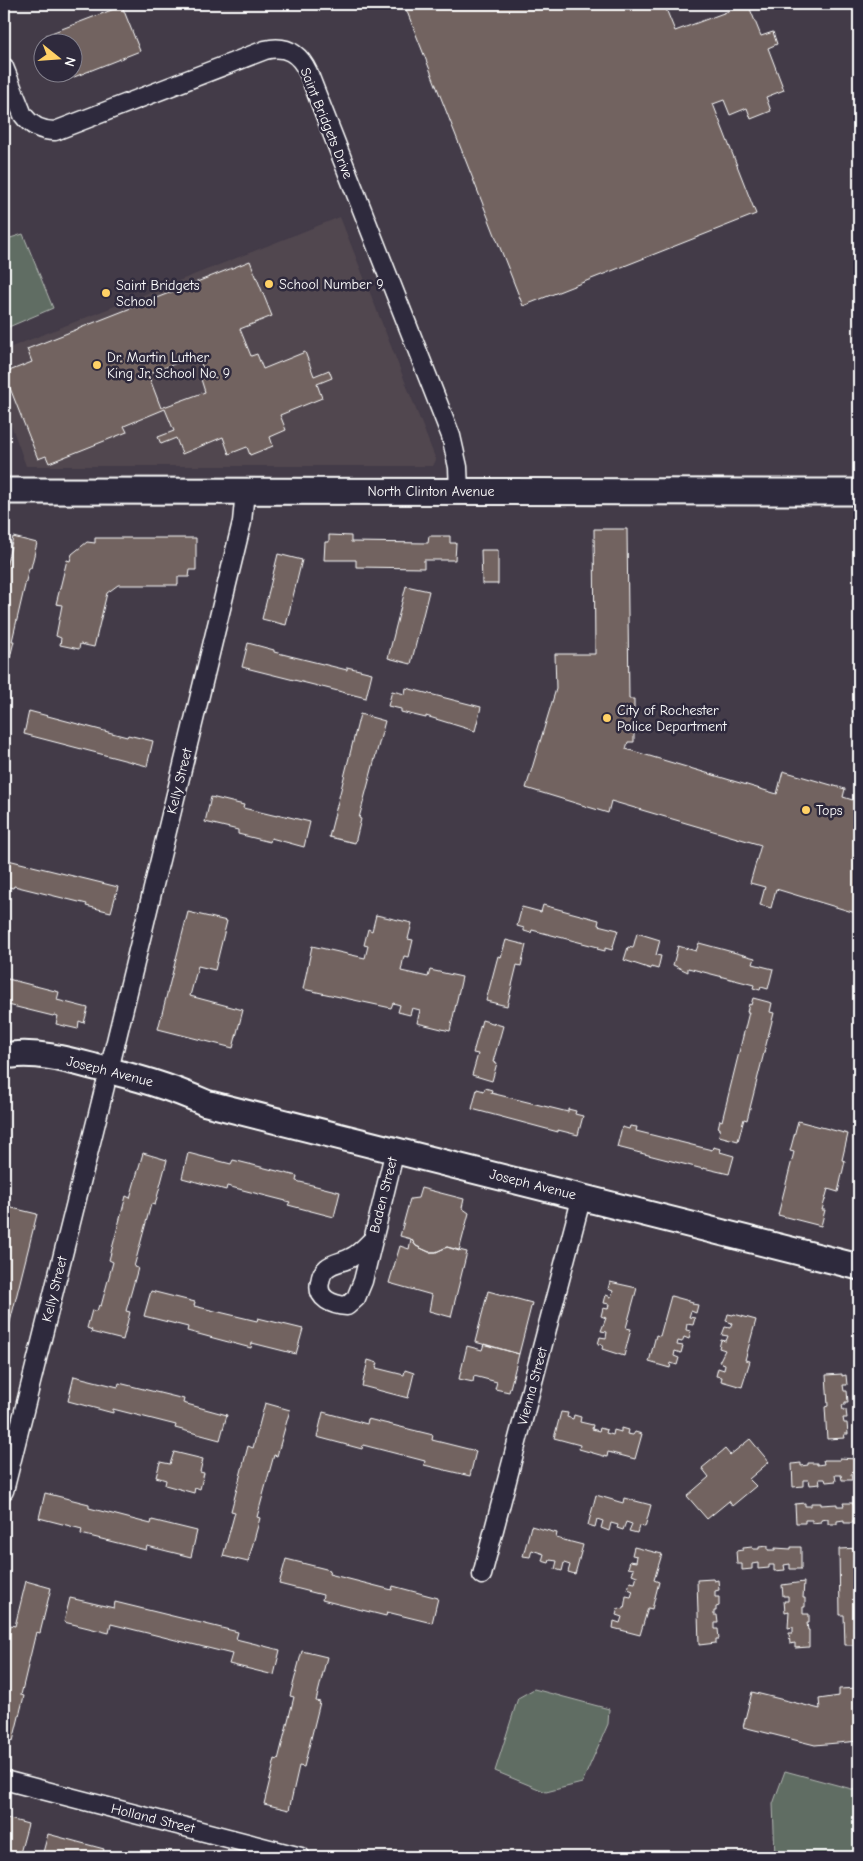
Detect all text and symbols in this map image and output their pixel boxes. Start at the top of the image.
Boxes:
north arrow [32,32,82,82]
text: N [60,55,79,69]
street label: Saint Bridgets Drive [296,65,357,181]
place label: School Number 9 [279,276,384,293]
place label: Saint Bridgets School [116,277,200,310]
marker: School Number 9 [263,278,275,290]
marker: Saint Bridgets School [100,287,112,299]
place label: Dr. Martin Luther King Jr. School No. 9 [107,349,230,382]
marker: Dr. Martin Luther King Jr. School No. 9 [91,359,103,371]
street label: North Clinton Avenue [368,483,495,500]
place label: City of Rochester Police Department [617,702,728,735]
marker: City of Rochester Police Department [601,712,613,724]
street label: Kelly Street [163,746,196,816]
place label: Tops [816,802,843,819]
marker: Tops [800,804,812,816]
street label: Joseph Avenue [65,1053,155,1090]
street label: Baden Street [366,1154,401,1235]
street label: Joseph Avenue [488,1166,578,1203]
street label: Kelly Street [38,1254,71,1324]
street label: Vienna Street [514,1344,551,1427]
street label: Holland Street [109,1800,198,1837]

